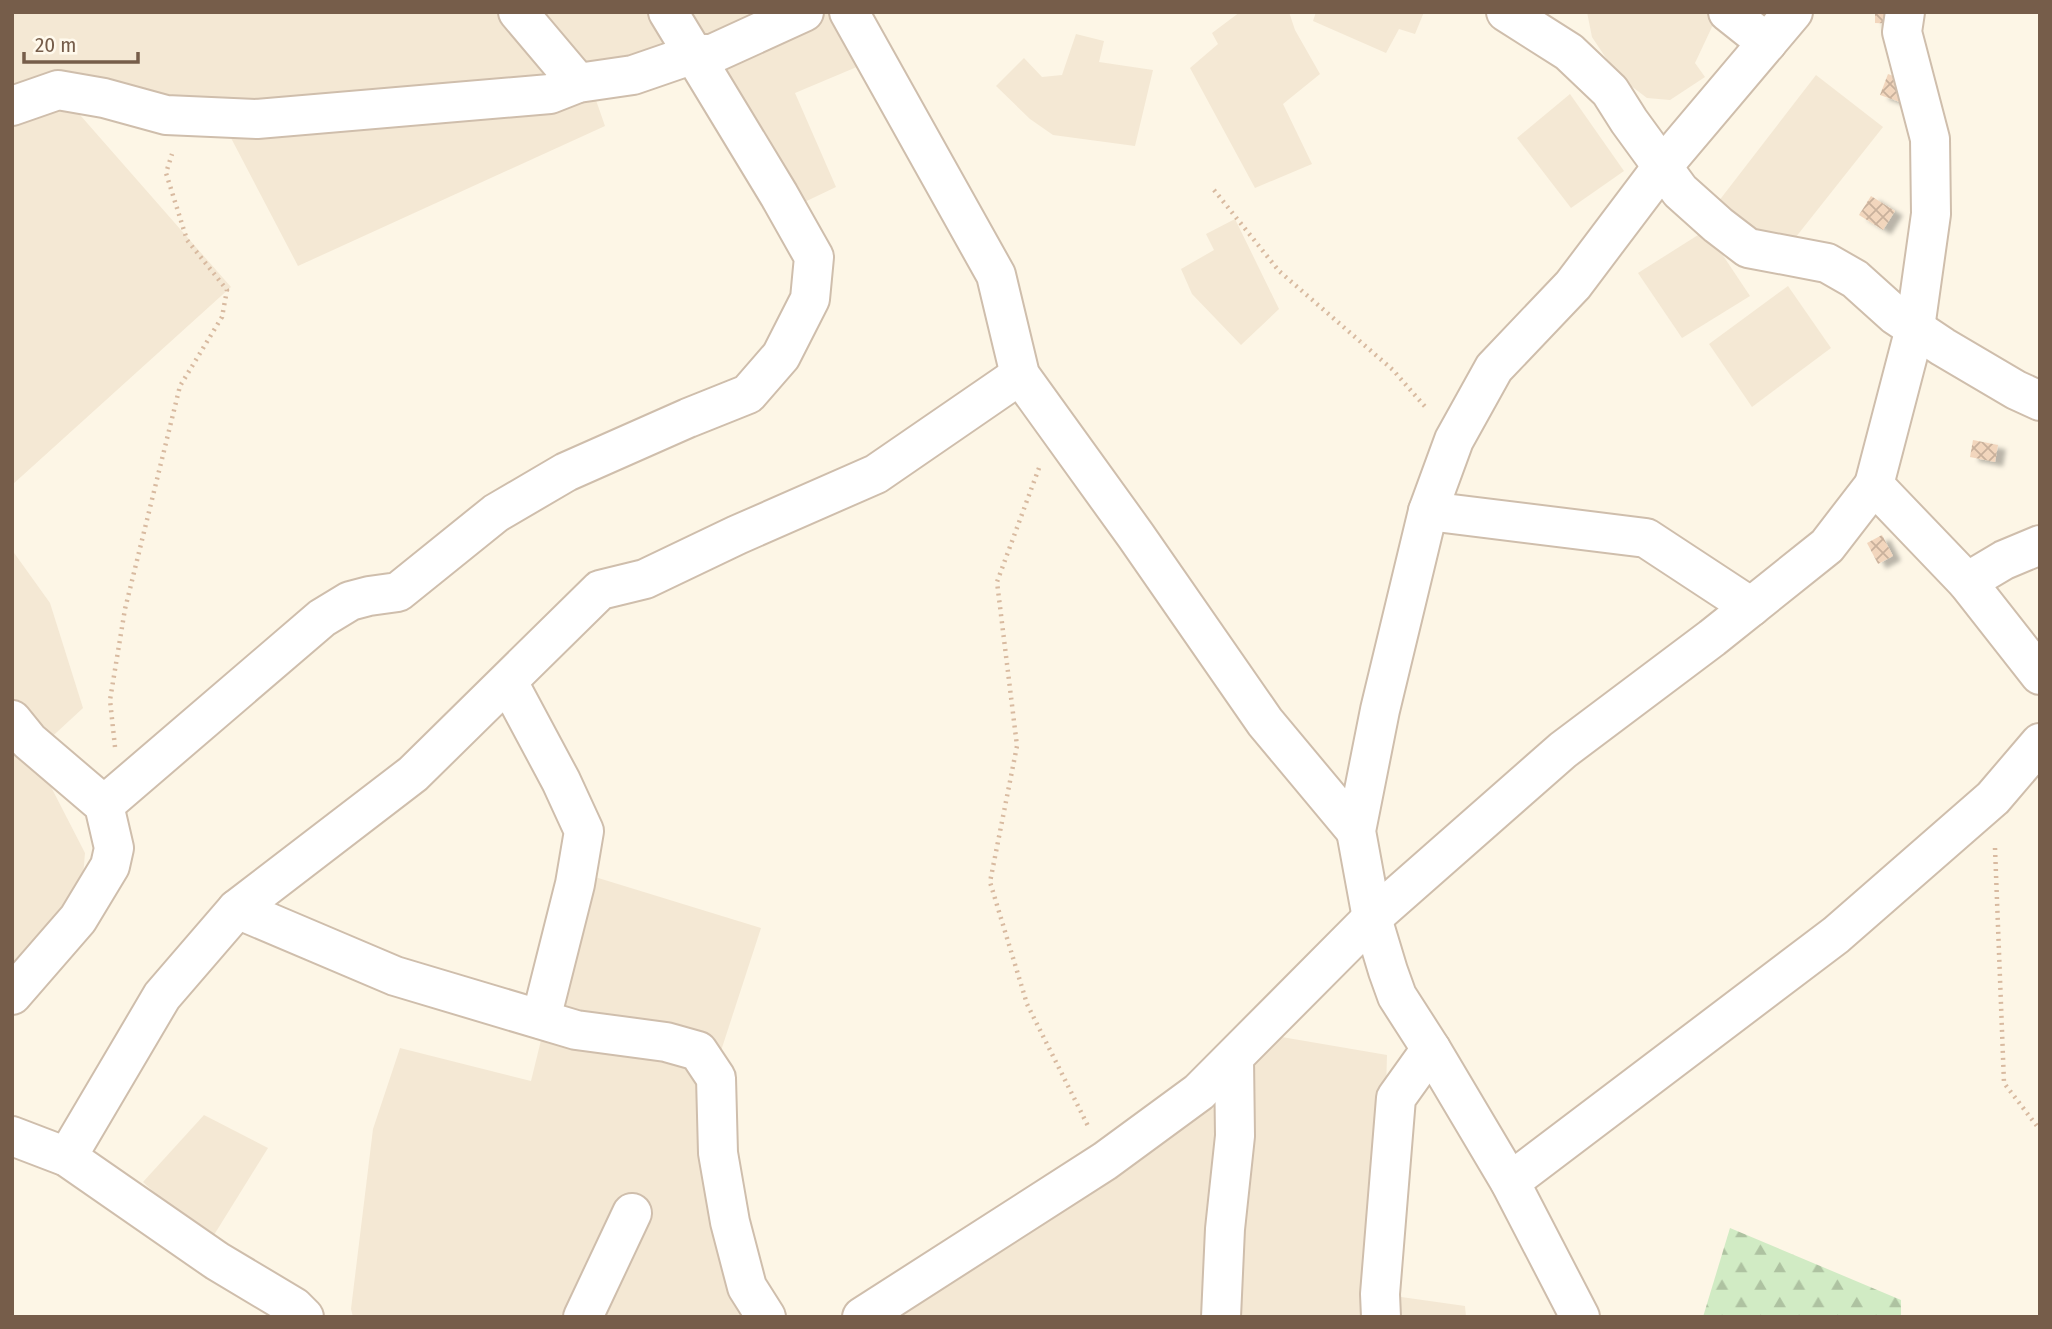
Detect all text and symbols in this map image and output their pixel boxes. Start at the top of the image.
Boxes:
scale bar [24,21,138,65]
text: 20 m [35,32,76,58]

